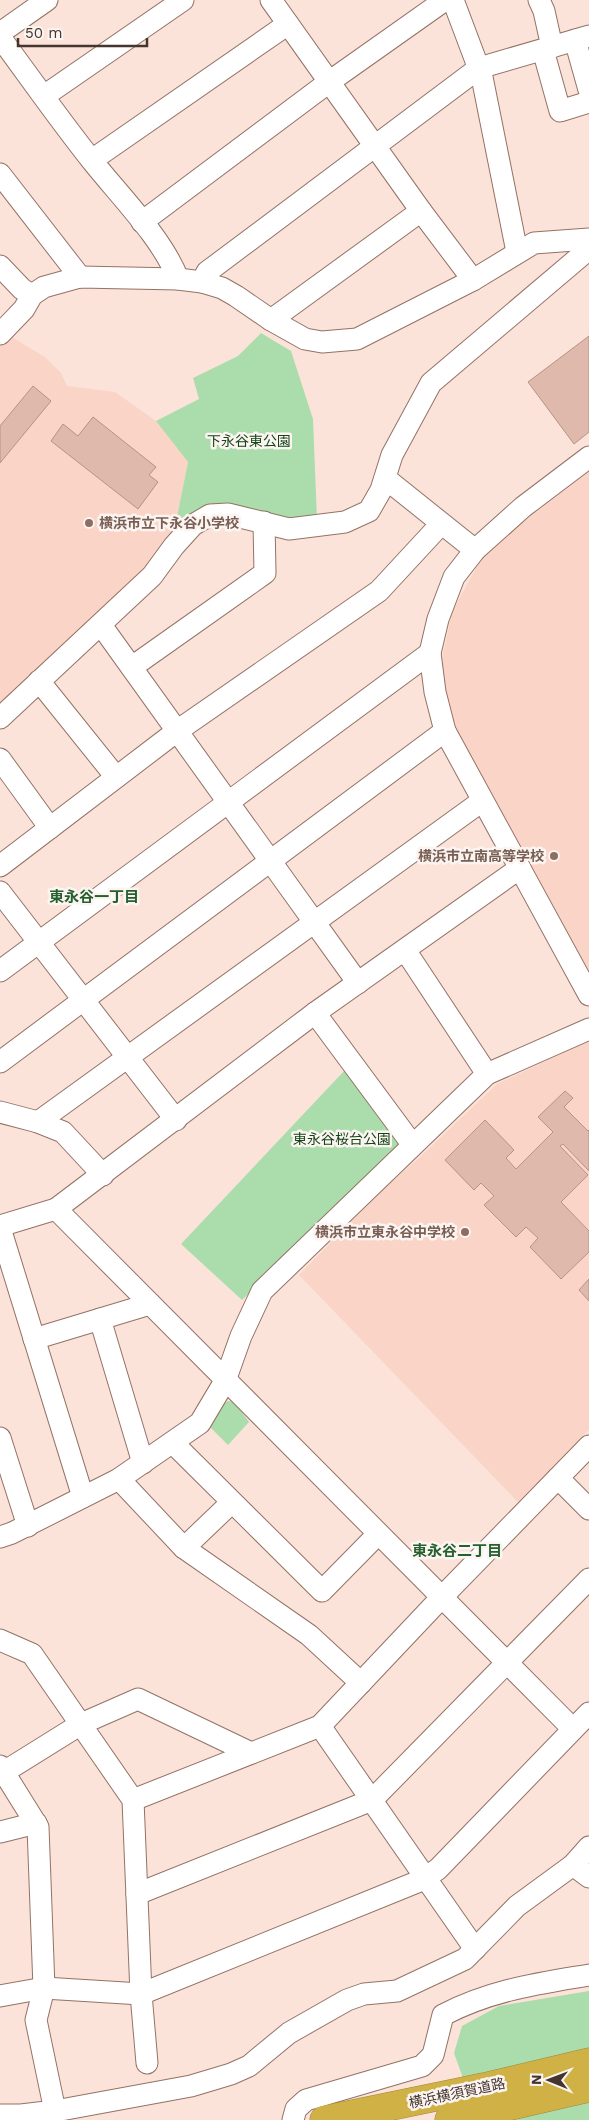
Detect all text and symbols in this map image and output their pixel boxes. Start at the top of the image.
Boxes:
scale bar [18,15,146,47]
text: 50 m [25,24,62,42]
park label: 下永谷東公園 [207,433,291,449]
place label: 横浜市立下永谷小学校 [99,515,239,531]
marker: 横浜市立下永谷小学校 [83,517,95,529]
place label: 横浜市立南高等学校 [418,848,544,864]
marker: 横浜市立南高等学校 [548,850,560,862]
district label: 東永谷一丁目 [49,888,139,906]
park label: 東永谷桜台公園 [293,1131,391,1147]
place label: 横浜市立東永谷中学校 [315,1224,455,1240]
marker: 横浜市立東永谷中学校 [459,1226,471,1238]
district label: 東永谷二丁目 [412,1542,502,1560]
north arrow [524,2055,574,2105]
text: N [528,2074,544,2085]
street label: 横浜横須賀道路 [407,2075,507,2111]

